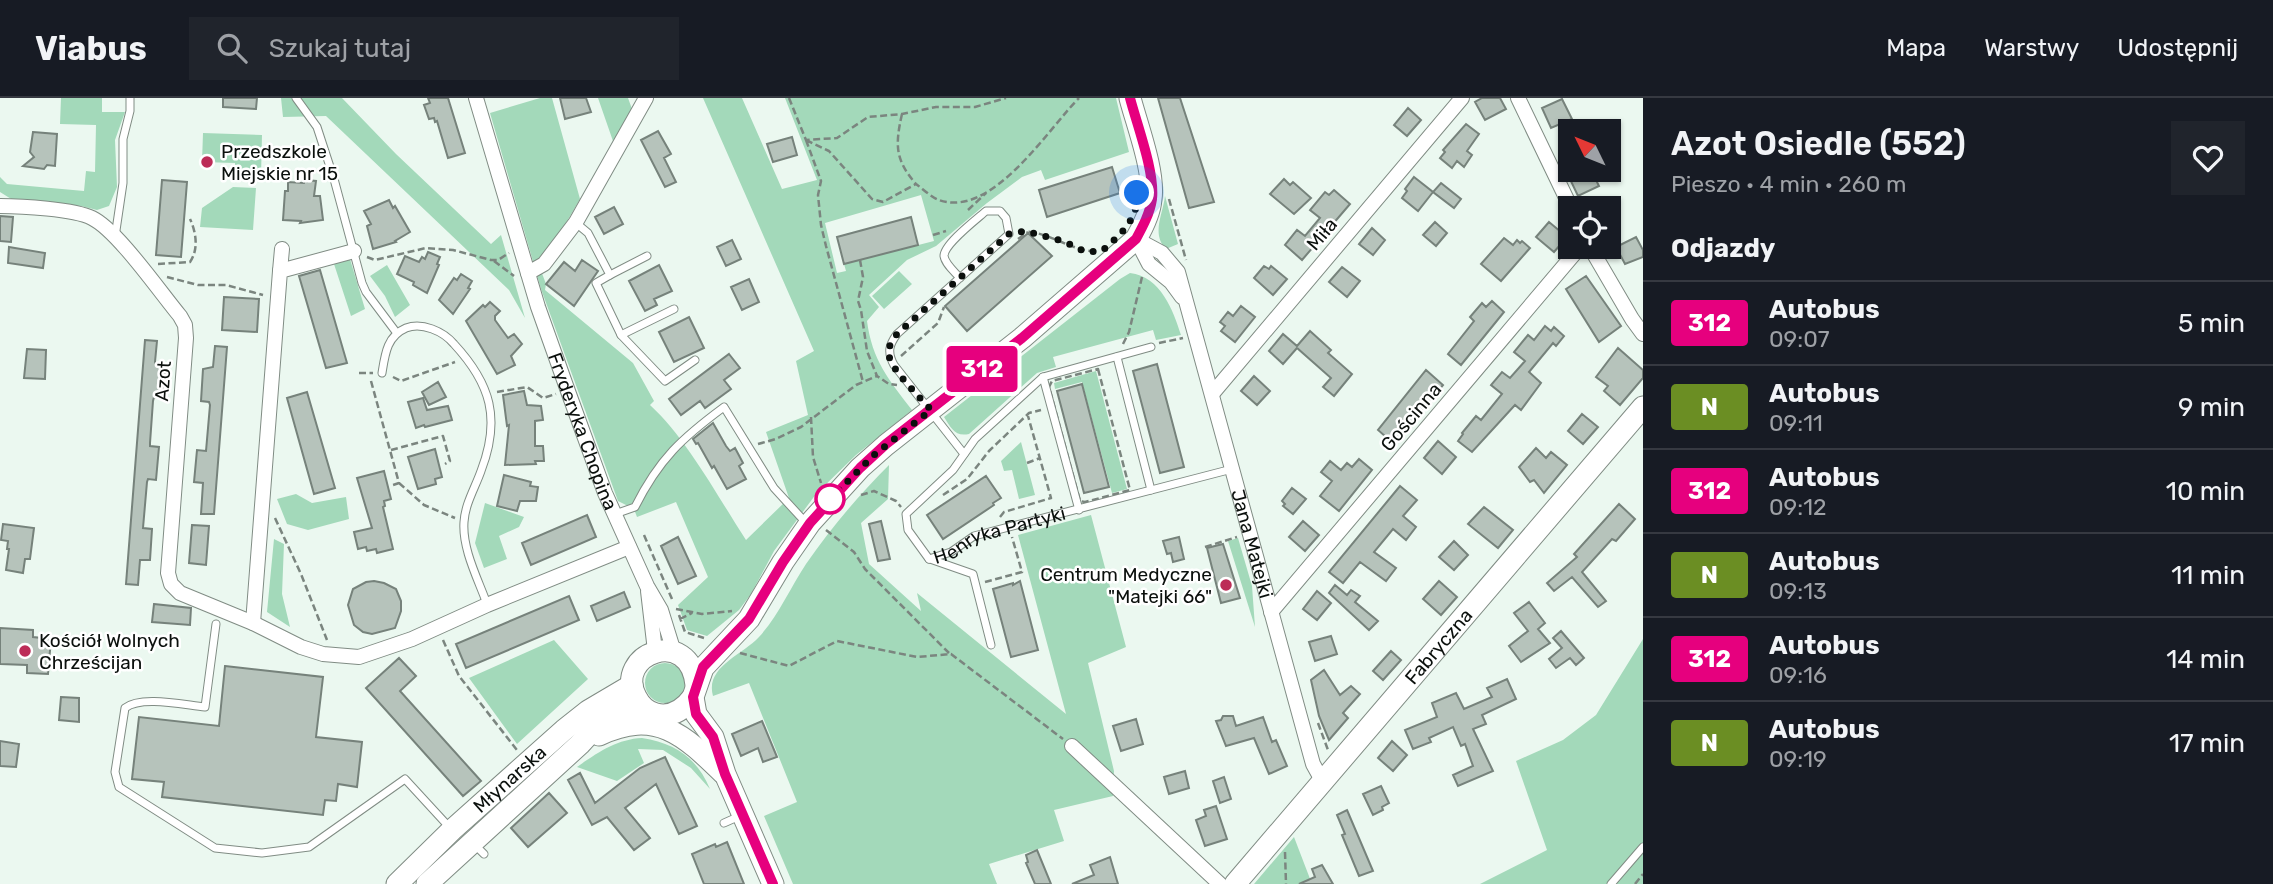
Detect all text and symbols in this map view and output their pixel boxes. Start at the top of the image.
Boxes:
search box [189,17,679,80]
text: Viabus [35,29,147,68]
icon: search [213,29,251,67]
text: Szukaj tutaj [269,33,411,64]
text: Mapa [1886,34,1946,62]
text: Warstwy [1984,34,2079,62]
text: Udostępnij [2117,34,2238,62]
north arrow [1558,119,1620,182]
map controls [1558,119,1621,259]
button: heart [2171,121,2245,195]
text: Azot Osiedle (552) [1671,124,1966,163]
place label: Przedszkole Miejskie nr 15 [221,140,338,185]
marker: Przedszkole Miejskie nr 15 [199,154,215,170]
text: Pieszo · 4 min · 260 m [1671,170,1906,198]
your location [1119,175,1154,210]
button: locate [1558,196,1621,259]
street label: Miła [1302,213,1342,255]
text: Odjazdy [1671,233,1775,264]
text: Autobus [1769,294,1880,325]
text: 5 min [2178,308,2245,339]
text: 312 [1688,309,1731,337]
text: 09:07 [1769,325,1830,353]
line badge: 312 [942,346,1022,392]
street label: Fryderyka Chopina [544,349,623,513]
text: 312 [960,355,1004,383]
street label: Azot [150,359,176,402]
street label: Gościnna [1376,378,1446,456]
text: Autobus [1769,378,1880,409]
text: 9 min [2178,392,2245,423]
text: N [1701,393,1718,421]
text: 09:11 [1769,409,1823,437]
text: Autobus [1769,462,1880,493]
text: 10 min [2166,476,2245,507]
text: 312 [1688,477,1731,505]
unlabelled marker [815,484,845,514]
street label: Jana Matejki [1227,487,1278,601]
text: 09:12 [1769,493,1826,521]
street label: Henryka Partyki [930,501,1068,568]
text: Autobus [1769,546,1880,577]
text: 11 min [2171,560,2245,591]
text: N [1701,561,1718,589]
place label: Centrum Medyczne "Matejki 66" [1040,563,1212,608]
marker: Centrum Medyczne "Matejki 66" [1218,577,1234,593]
text: 09:13 [1769,577,1827,605]
street label: Fabryczna [1400,604,1477,689]
place label: Kościół Wolnych Chrześcijan [39,629,180,674]
text: Autobus [1769,630,1880,661]
marker: Kościół Wolnych Chrześcijan [17,643,33,659]
text: 14 min [2166,644,2245,675]
text: 312 [1688,645,1731,673]
text: 09:16 [1769,661,1827,689]
text: Autobus [1769,714,1880,745]
text: 17 min [2169,728,2245,759]
text: N [1701,729,1718,757]
street label: Młynarska [468,740,551,817]
text: 09:19 [1769,745,1827,773]

